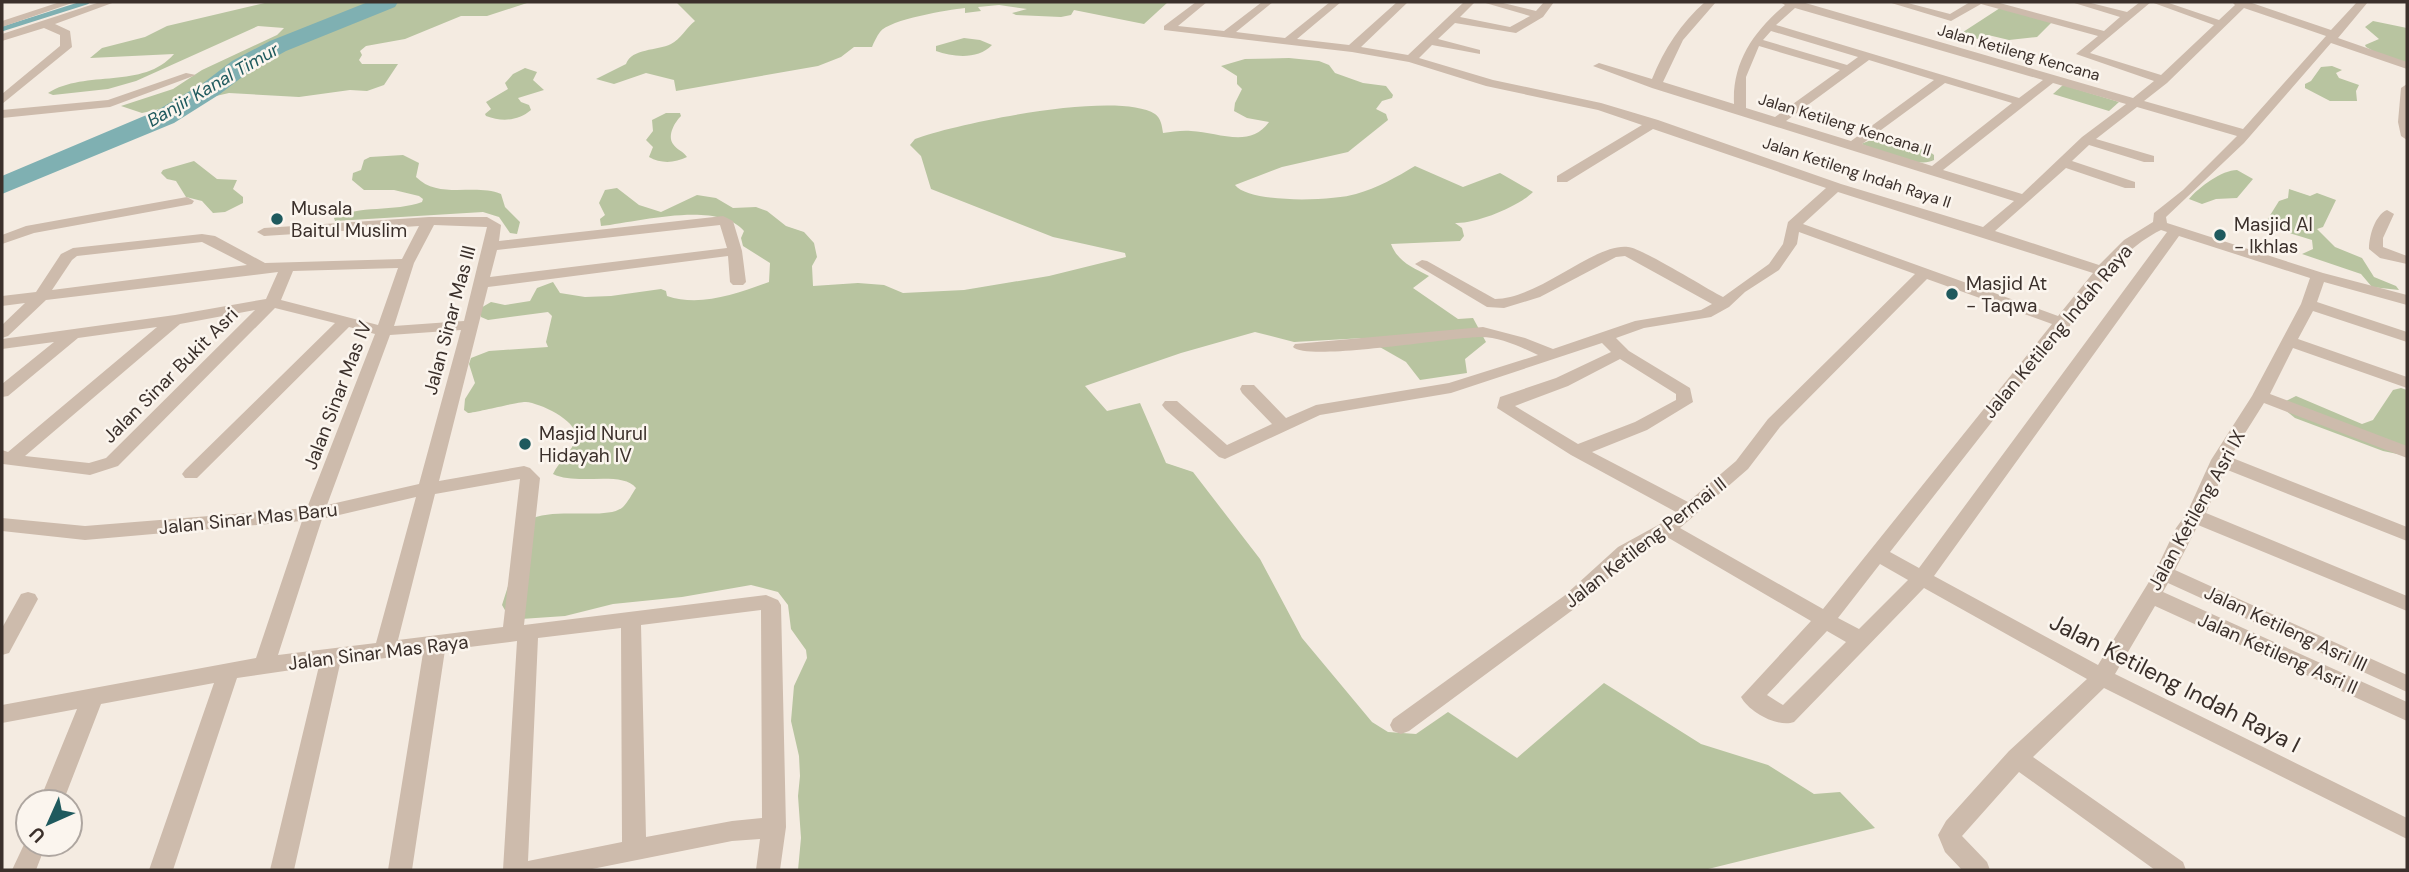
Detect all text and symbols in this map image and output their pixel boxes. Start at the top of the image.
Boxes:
street label: Jalan Ketileng Kencana [1935,19,2103,86]
water label: Banjir Kanal Timur [143,37,284,133]
street label: Jalan Ketileng Kencana II [1756,88,1934,161]
street label: Jalan Ketileng Indah Raya II [1760,132,1954,213]
place label: Musala Baitul Muslim [291,196,407,243]
marker: Musala Baitul Muslim [269,211,285,227]
place label: Masjid Al - Ikhlas [2234,212,2313,259]
marker: Masjid Al - Ikhlas [2212,227,2228,243]
street label: Jalan Ketileng Indah Raya [1977,239,2138,424]
street label: Jalan Sinar Mas III [418,243,481,398]
place label: Masjid At - Taqwa [1966,271,2047,318]
marker: Masjid At - Taqwa [1944,286,1960,302]
street label: Jalan Sinar Bukit Asri [97,302,244,449]
street label: Jalan Sinar Mas IV [298,317,377,473]
place label: Masjid Nurul Hidayah IV [539,421,647,468]
street label: Jalan Ketileng Asri IX [2142,426,2251,595]
marker: Masjid Nurul Hidayah IV [517,436,533,452]
street label: Jalan Ketileng Permai II [1559,471,1731,614]
street label: Jalan Sinar Mas Baru [157,497,339,540]
street label: Jalan Ketileng Asri III [2201,580,2371,676]
street label: Jalan Ketileng Indah Raya I [2044,607,2306,759]
street label: Jalan Ketileng Asri II [2195,607,2361,699]
street label: Jalan Sinar Mas Raya [286,629,470,676]
north arrow [14,788,84,858]
text: U [24,821,51,848]

